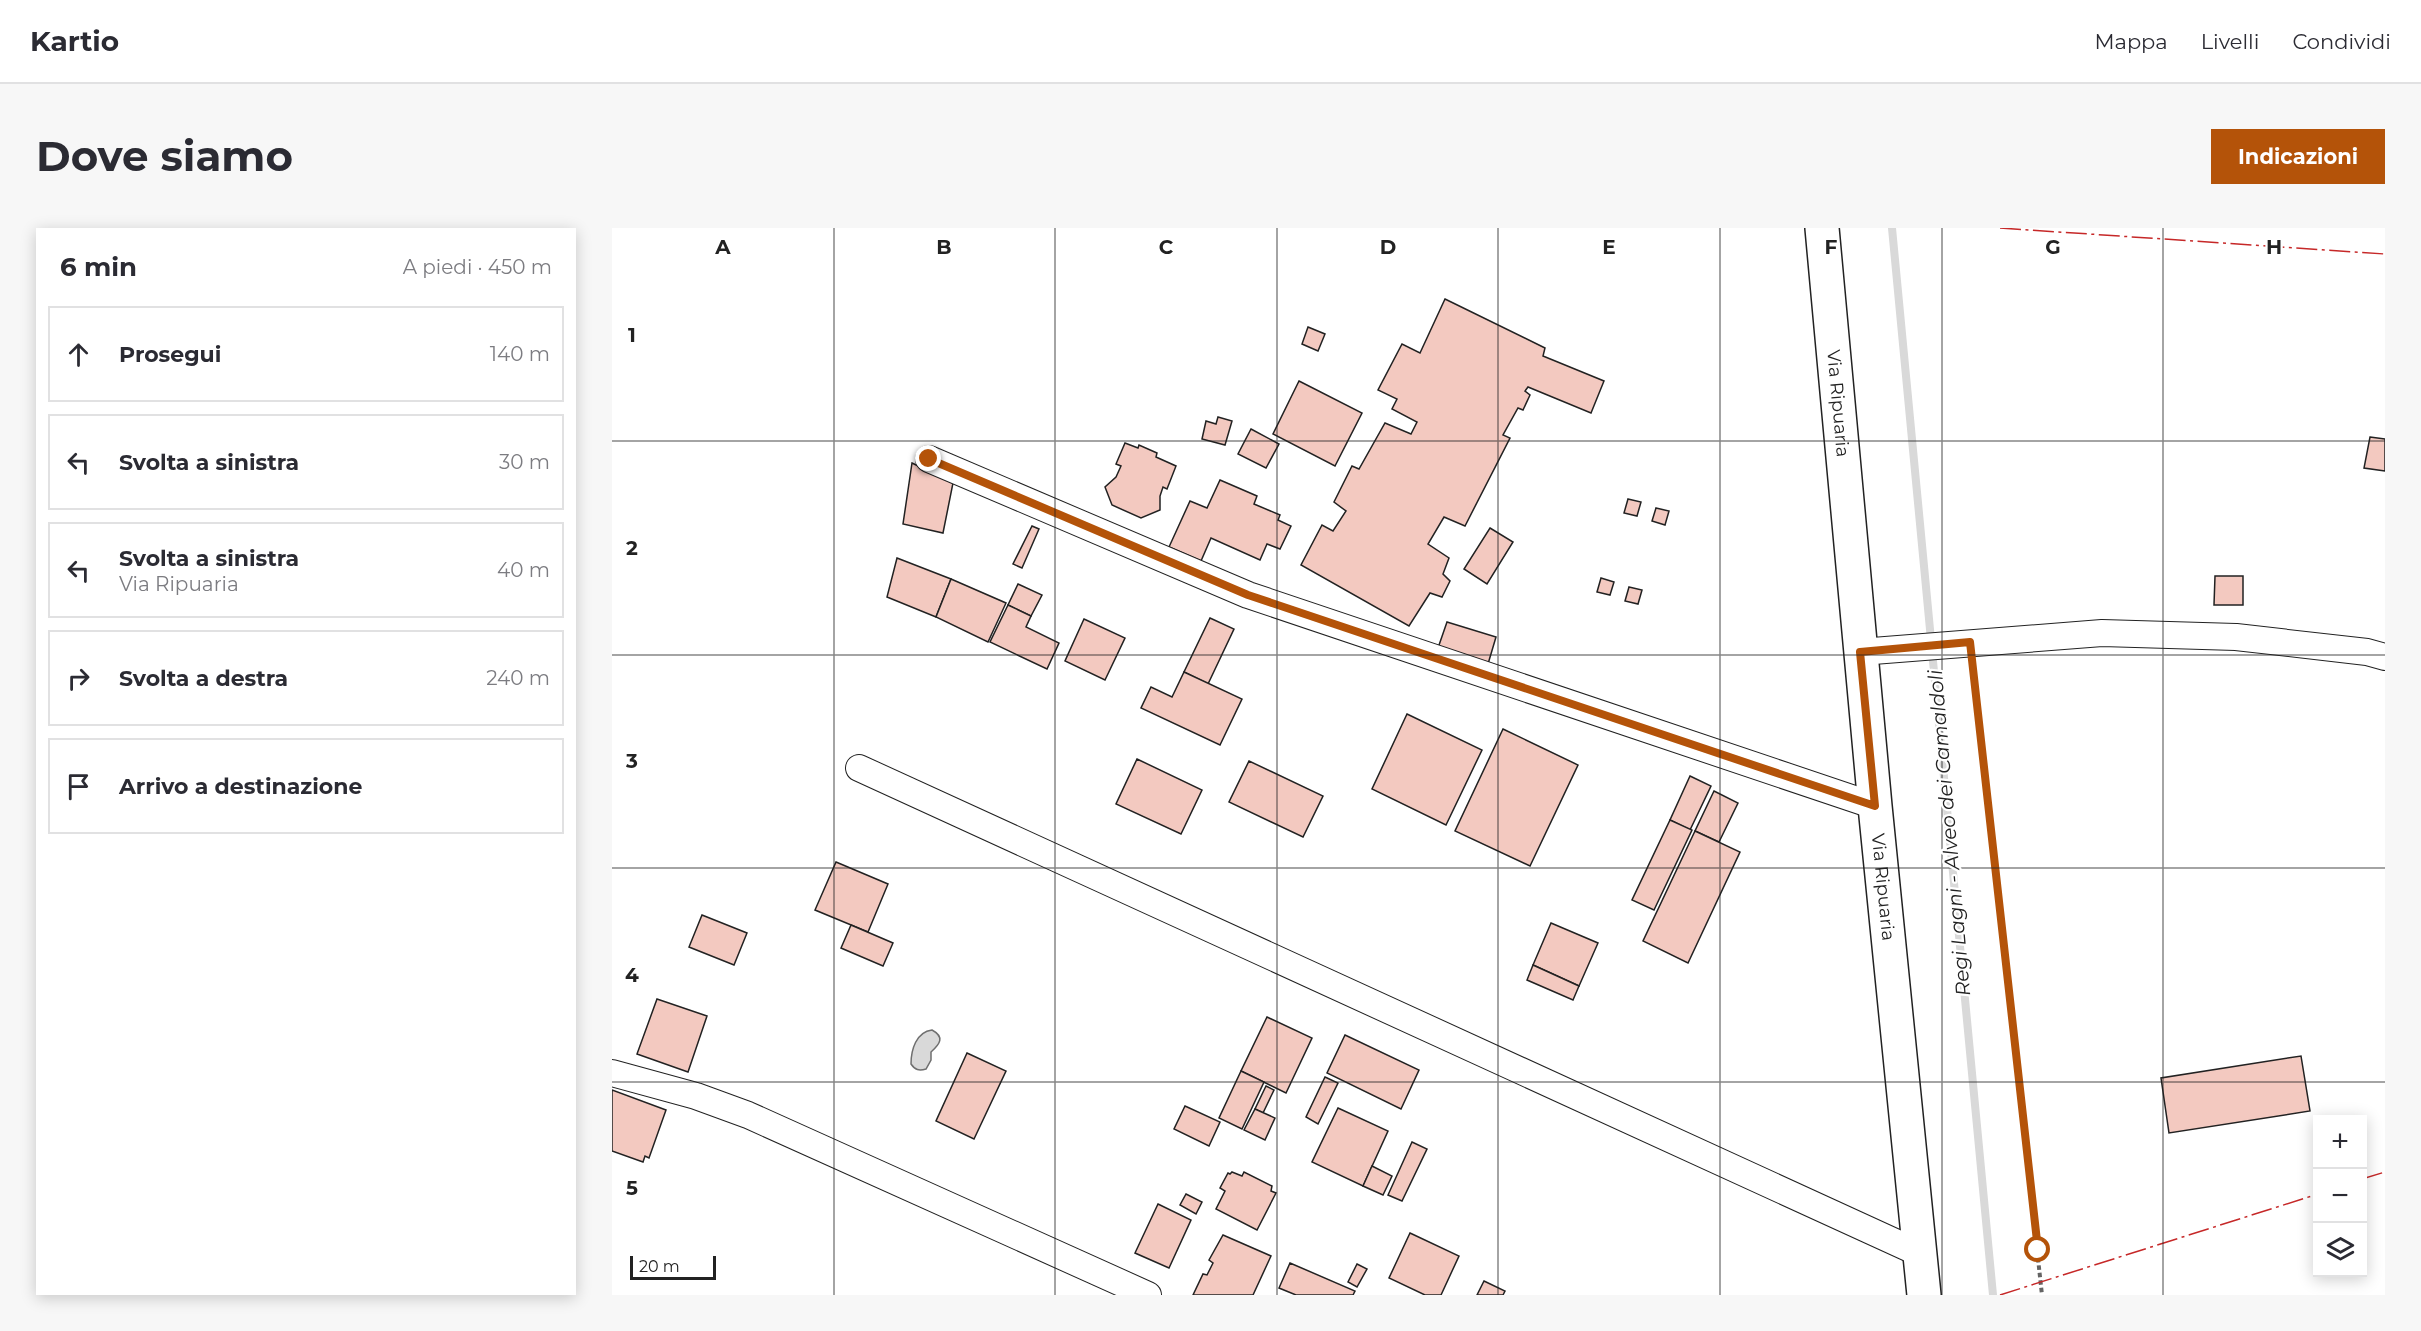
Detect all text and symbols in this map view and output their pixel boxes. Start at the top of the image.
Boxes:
text: Kartio [30,24,119,58]
text: Mappa [2094,29,2168,54]
text: Livelli [2201,29,2259,54]
text: Condividi [2292,29,2391,54]
button: Indicazioni [2211,129,2385,184]
text: Dove siamo [36,130,293,182]
text: A [714,235,731,259]
text: B [936,235,952,259]
text: C [1159,235,1174,259]
text: D [1380,235,1396,259]
text: E [1602,235,1616,259]
text: F [1825,235,1838,259]
text: G [2045,235,2061,259]
text: H [2266,235,2282,259]
text: 6 min [60,251,137,283]
text: A piedi · 450 m [403,255,552,279]
text: 1 [628,323,636,347]
icon: ahead [62,338,95,371]
text: Prosegui [119,341,221,368]
text: 140 m [490,342,550,366]
street label: Via Ripuaria [1822,349,1854,458]
route end [915,445,941,471]
icon: left [62,446,95,479]
text: Svolta a sinistra [119,449,299,476]
text: 30 m [499,450,550,474]
text: 2 [626,536,638,560]
text: Svolta a sinistra [119,545,299,572]
icon: left [62,554,95,587]
text: 40 m [497,558,550,582]
text: Via Ripuaria [119,572,239,596]
icon: right [62,662,95,695]
text: Svolta a destra [119,665,288,692]
text: 240 m [486,666,550,690]
water label: Regi Lagni - Alveo dei Camaldoli [1923,668,1975,997]
text: 3 [625,749,638,773]
icon: arrive [62,770,95,803]
text: Arrivo a destinazione [119,773,362,800]
street label: Via Ripuaria [1867,832,1899,942]
text: 4 [625,963,639,987]
map controls [2313,1115,2367,1277]
button: + [2313,1115,2367,1169]
button: − [2313,1169,2367,1223]
text: 5 [626,1176,638,1200]
button: layers [2313,1223,2367,1277]
route start [2024,1236,2050,1262]
scale bar [630,1253,716,1280]
text: 20 m [639,1257,680,1276]

